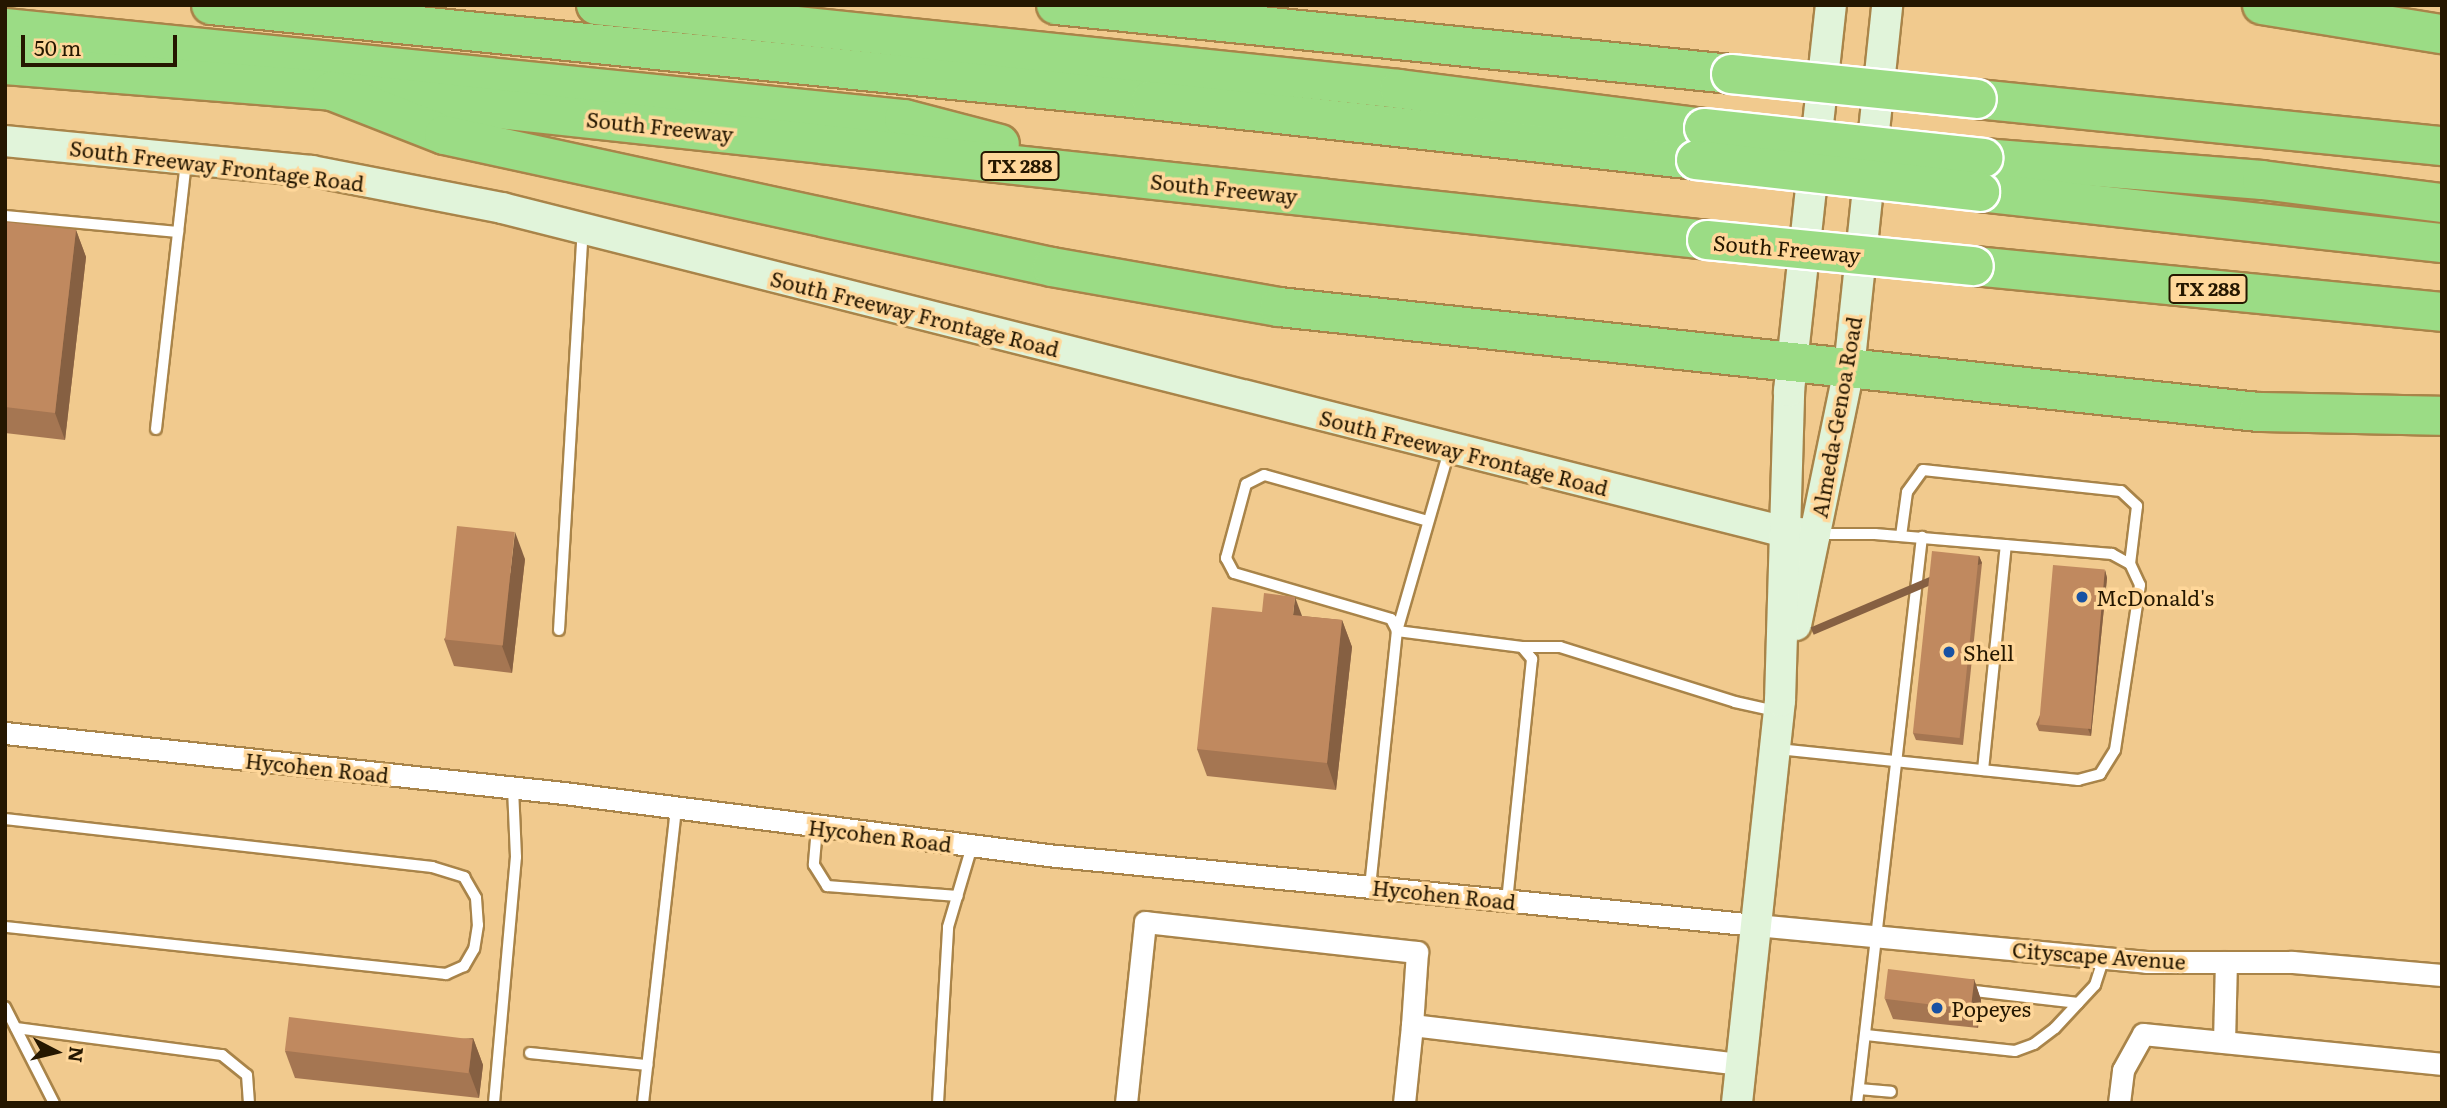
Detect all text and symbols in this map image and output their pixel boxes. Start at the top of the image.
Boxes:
scale bar [24,21,180,65]
text: 50 m [34,31,81,62]
street label: South Freeway [585,106,735,146]
street label: South Freeway Frontage Road [68,134,366,196]
road number: TX 288 [980,150,1060,182]
street label: South Freeway [1149,168,1299,208]
street label: South Freeway [1712,229,1862,267]
street label: South Freeway Frontage Road [768,265,1062,361]
road number: TX 288 [2168,274,2248,304]
street label: Almeda-Genoa Road [1806,314,1866,520]
street label: South Freeway Frontage Road [1317,404,1611,500]
place label: McDonald's [2096,584,2214,610]
marker: McDonald's [2074,589,2090,605]
place label: Shell [1963,639,2014,665]
marker: Shell [1941,644,1957,660]
street label: Hycohen Road [244,747,390,787]
street label: Hycohen Road [807,814,953,856]
street label: Hycohen Road [1371,874,1517,914]
street label: Cityscape Avenue [2011,936,2187,974]
place label: Popeyes [1951,995,2031,1021]
marker: Popeyes [1929,1000,1945,1016]
north arrow [21,1017,91,1087]
text: N [62,1045,92,1064]

